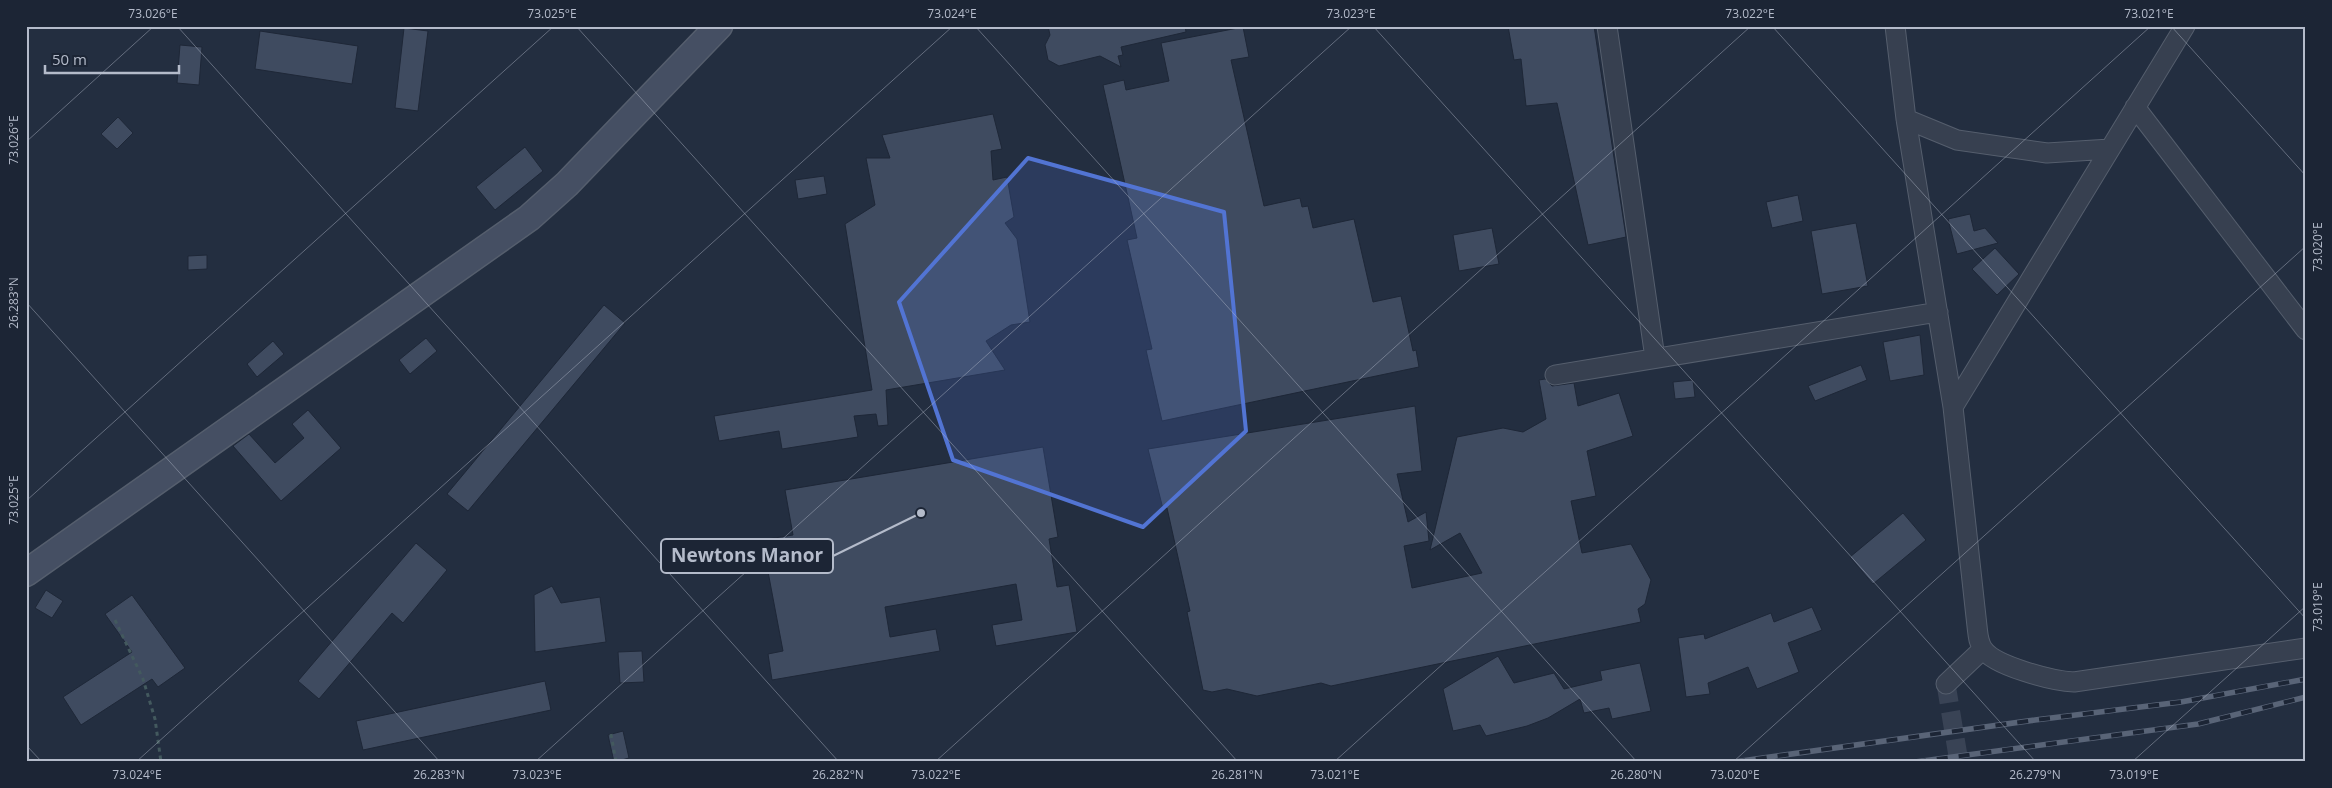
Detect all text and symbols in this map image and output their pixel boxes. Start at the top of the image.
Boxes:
text: 73.026°E [128,5,178,22]
text: 73.025°E [527,5,577,22]
text: 73.024°E [927,5,977,22]
text: 73.023°E [1326,5,1376,22]
text: 73.022°E [1725,5,1775,22]
text: 73.021°E [2124,5,2174,22]
scale bar [45,42,179,74]
text: 50 m [52,49,87,69]
text: 73.026°E [5,115,22,165]
text: 73.020°E [2309,222,2326,272]
text: 26.283°N [5,277,22,329]
text: 73.025°E [5,475,22,525]
callout: Newtons Manor [661,539,833,573]
text: Newtons Manor [671,542,823,568]
text: 73.019°E [2309,582,2326,632]
text: 73.024°E [112,766,162,783]
text: 26.283°N [413,766,465,783]
text: 73.023°E [512,766,562,783]
text: 26.282°N [812,766,864,783]
text: 73.022°E [911,766,961,783]
text: 26.281°N [1211,766,1263,783]
text: 73.021°E [1310,766,1360,783]
text: 26.280°N [1610,766,1662,783]
text: 73.020°E [1710,766,1760,783]
text: 26.279°N [2009,766,2061,783]
text: 73.019°E [2109,766,2159,783]

